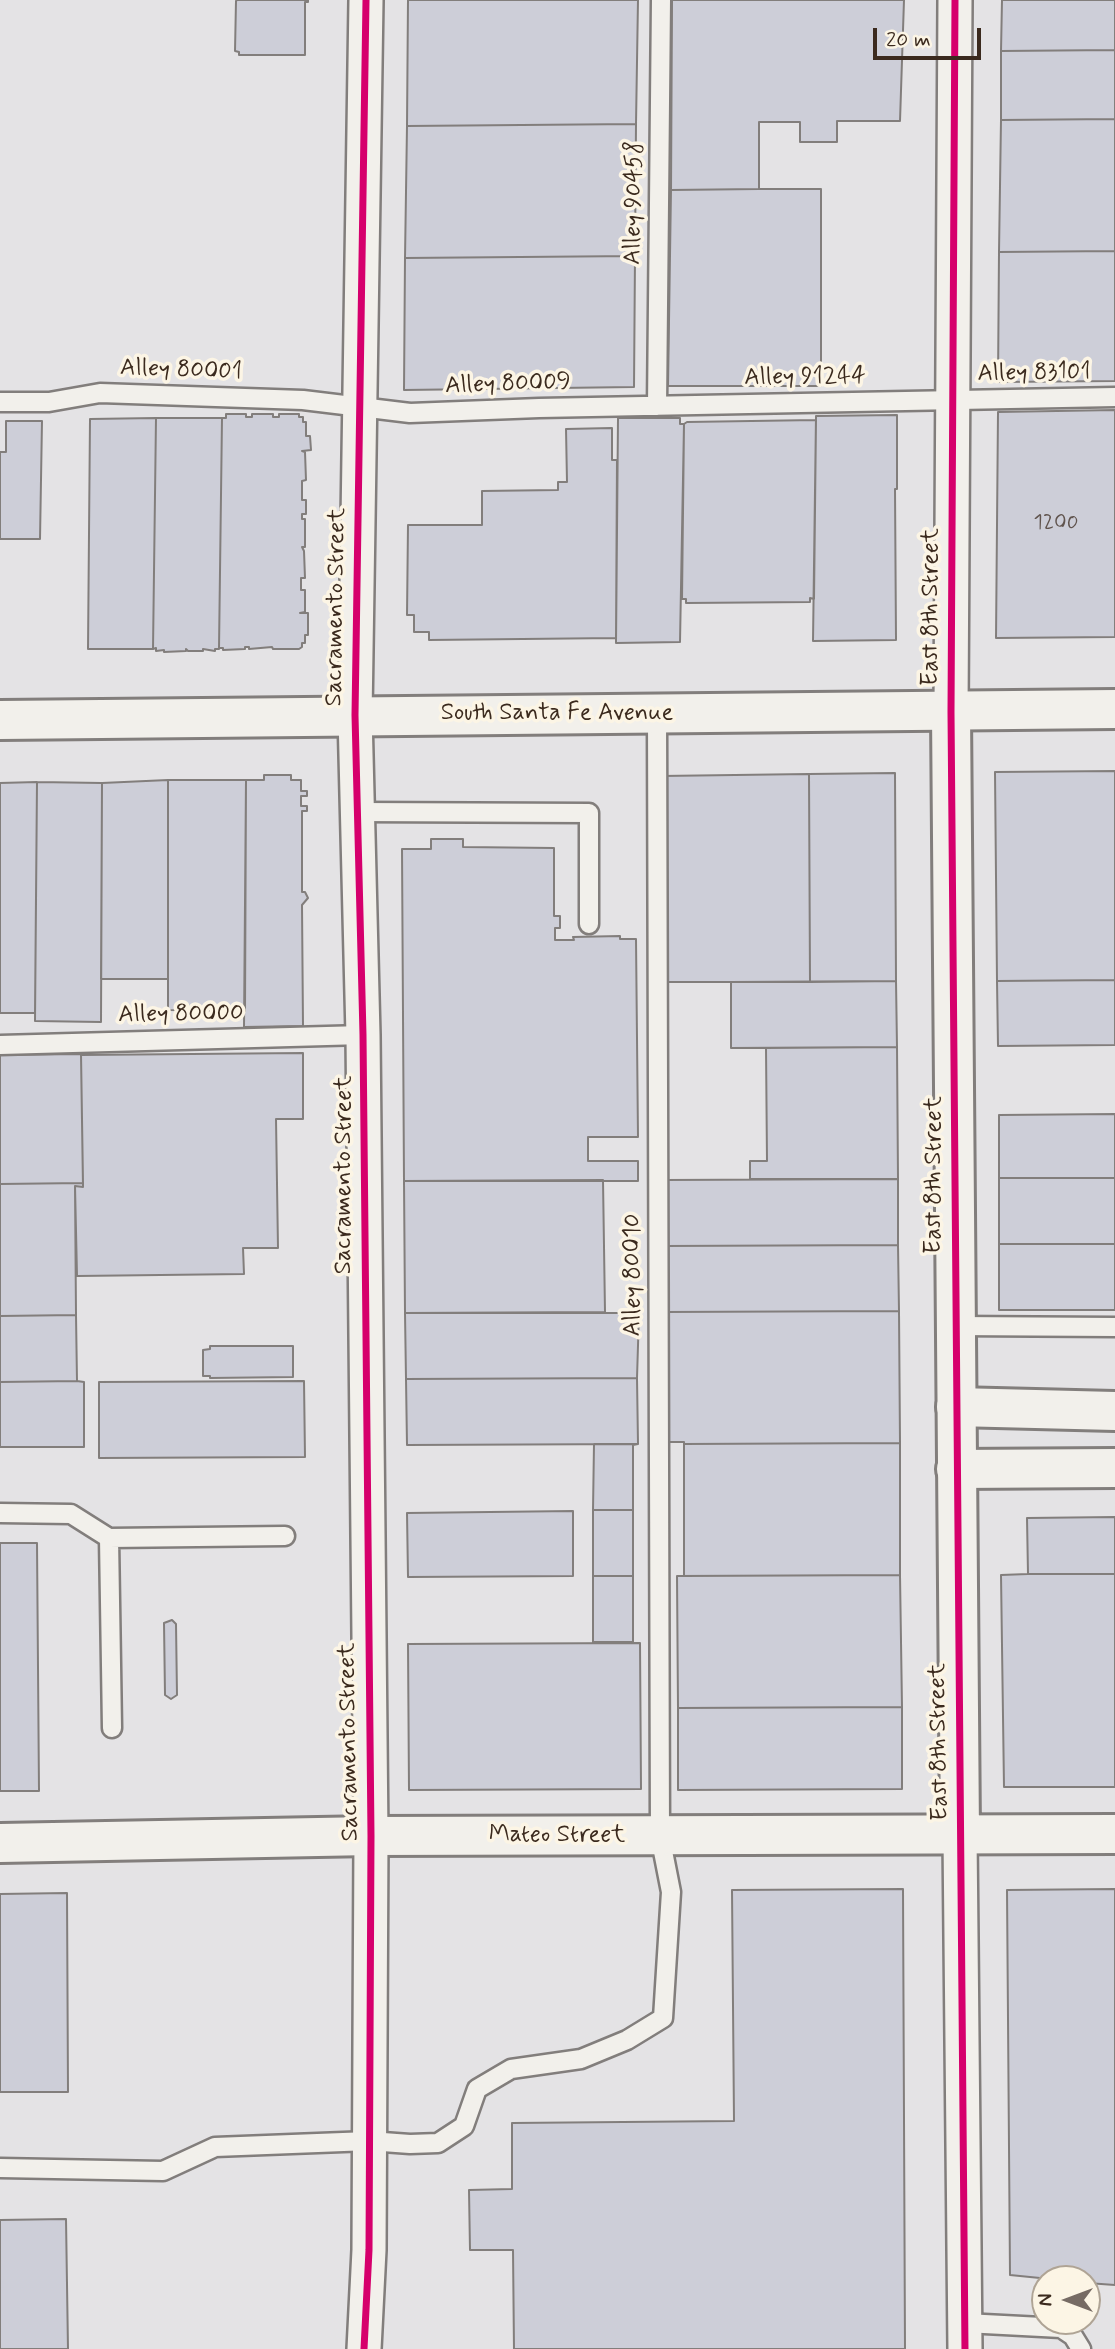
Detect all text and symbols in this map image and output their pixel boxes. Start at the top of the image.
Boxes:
scale bar [877,14,986,58]
text: 20 m [886,26,931,54]
street label: Alley 90458 [620,141,650,265]
street label: Alley 80001 [120,354,242,388]
street label: Alley 83101 [977,359,1091,389]
street label: Alley 91244 [744,363,866,393]
street label: Alley 80009 [445,368,571,402]
street label: Sacramento Street [321,507,353,707]
house number: 1200 [1034,511,1078,537]
street label: East 8th Street [918,528,946,686]
street label: South Santa Fe Avenue [441,700,673,728]
street label: Alley 80000 [118,1000,244,1030]
street label: Sacramento Street [331,1076,359,1274]
street label: East 8th Street [921,1096,949,1254]
street label: Alley 80010 [620,1214,648,1336]
street label: Sacramento Street [334,1642,366,1842]
street label: East 8th Street [924,1663,956,1821]
street label: Mateo Street [489,1822,625,1850]
north arrow [1031,2265,1101,2335]
text: N [1034,2294,1059,2306]

